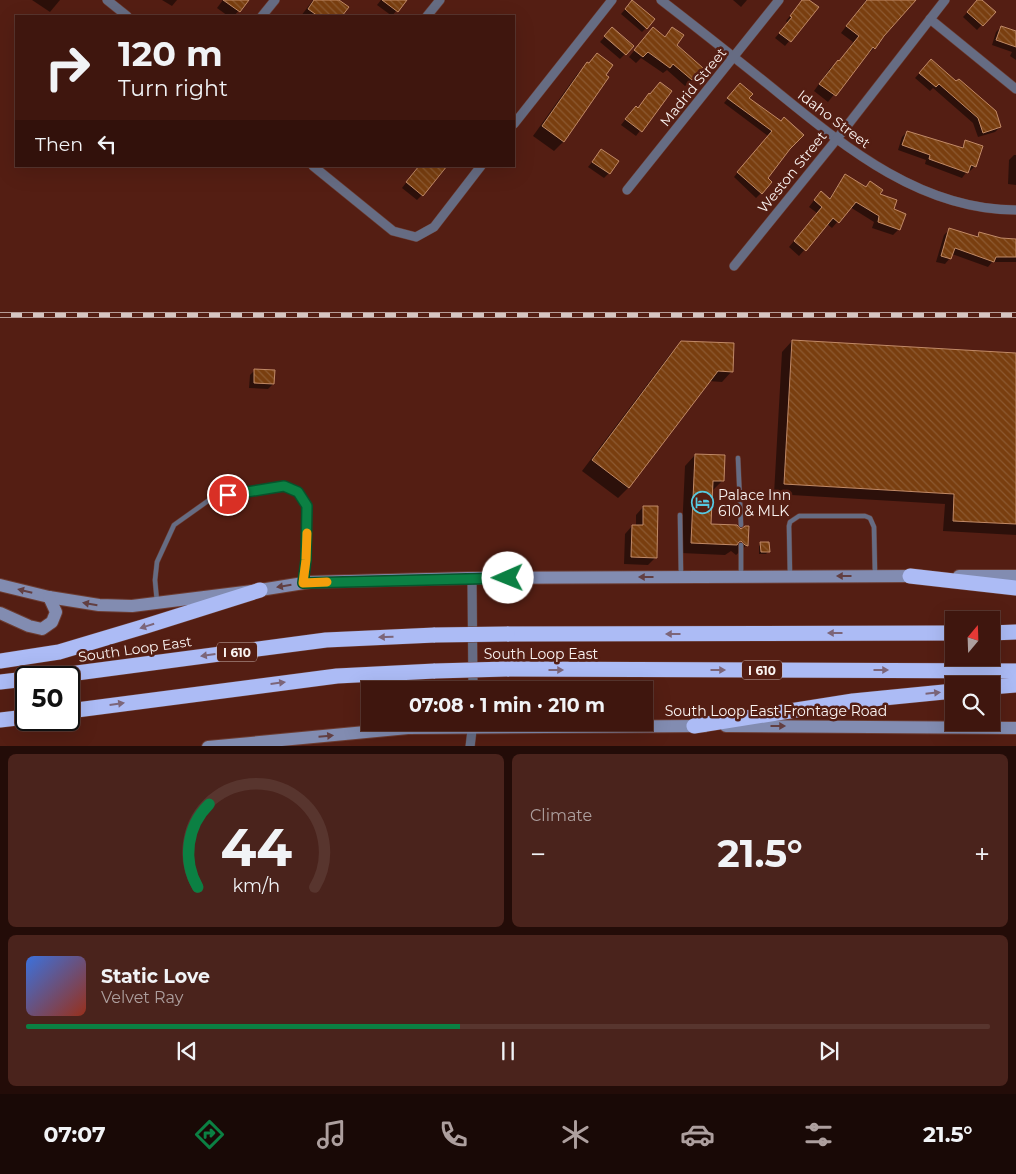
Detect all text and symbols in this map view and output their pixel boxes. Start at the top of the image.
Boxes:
text: 120 m [118,32,223,75]
icon: right [35,35,100,100]
street label: Madrid Street [656,44,730,130]
text: Turn right [118,75,228,102]
street label: Idaho Street [794,86,874,152]
street label: Weston Street [754,127,831,216]
icon: left [93,130,121,158]
text: Then [35,133,83,156]
pin [207,474,249,516]
icon: arrive [214,481,242,509]
place label: Palace Inn 610 & MLK [718,486,791,520]
hotel icon: Palace Inn 610 & MLK [690,491,714,515]
position arrow [481,551,533,603]
one-way arrow [835,572,851,580]
one-way arrow [638,573,654,581]
one-way arrow [276,583,292,591]
one-way arrow [17,587,32,595]
one-way arrow [81,599,97,607]
north arrow [945,611,1000,666]
map controls [945,611,1000,731]
one-way arrow [139,623,154,631]
one-way arrow [827,629,843,637]
one-way arrow [664,630,680,638]
street label: South Loop East [77,632,193,666]
one-way arrow [378,634,394,642]
road number: I 610 [217,642,257,662]
street label: South Loop East [484,645,599,663]
one-way arrow [199,652,215,660]
road number: I 610 [742,660,782,680]
speed limit sign: 50 [15,666,80,731]
one-way arrow [548,666,564,674]
one-way arrow [711,666,727,674]
one-way arrow [873,666,889,674]
button: search [945,676,1000,731]
one-way arrow [271,679,287,687]
one-way arrow [925,689,941,697]
text: 07:08 · 1 min · 210 m [409,694,605,717]
one-way arrow [109,700,125,708]
street label: South Loop East Frontage Road [665,702,887,720]
one-way arrow [770,722,786,730]
one-way arrow [318,732,334,740]
text: Climate [530,806,592,825]
text: 44 [220,816,292,879]
text: 21.5° [717,830,803,877]
text: − [530,837,546,871]
text: + [974,837,990,871]
text: km/h [232,875,280,896]
text: Static Love [101,965,210,988]
text: Velvet Ray [101,988,183,1007]
icon: previous [173,1037,201,1065]
icon: pause [494,1037,522,1065]
icon: next [815,1037,843,1065]
icon: directions [192,1117,227,1152]
icon: music [314,1117,349,1152]
icon: phone [436,1117,471,1152]
icon: climate [558,1117,593,1152]
icon: car [680,1117,715,1152]
icon: filters [801,1117,836,1152]
text: 07:07 [43,1121,106,1148]
text: 21.5° [923,1121,973,1148]

